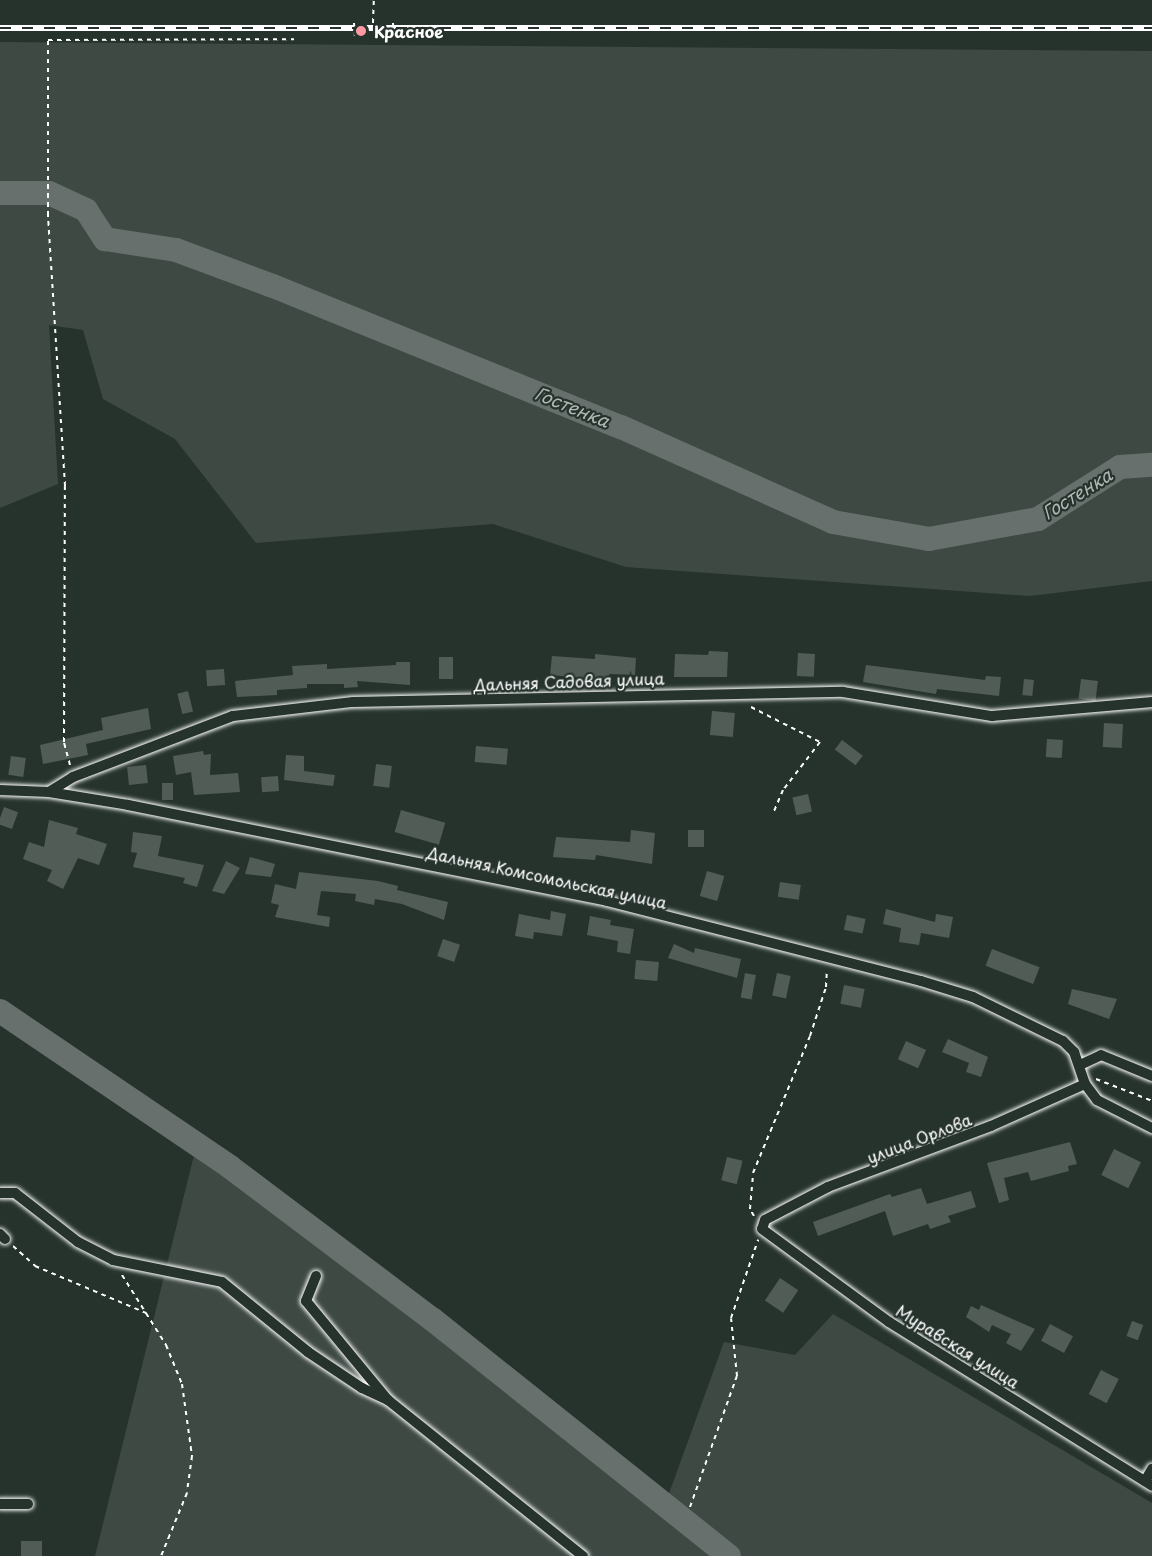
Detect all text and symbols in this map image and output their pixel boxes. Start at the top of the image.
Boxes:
place label: Красное [374,21,443,41]
marker: Красное [352,22,370,40]
water label: Гостенка [532,382,612,432]
water label: Гостенка [1038,464,1116,524]
street label: Дальняя Садовая улица [473,668,665,694]
street label: Дальняя Комсомольская улица [424,842,670,912]
street label: улица Орлова [864,1109,974,1167]
street label: Муравская улица [892,1300,1024,1392]

